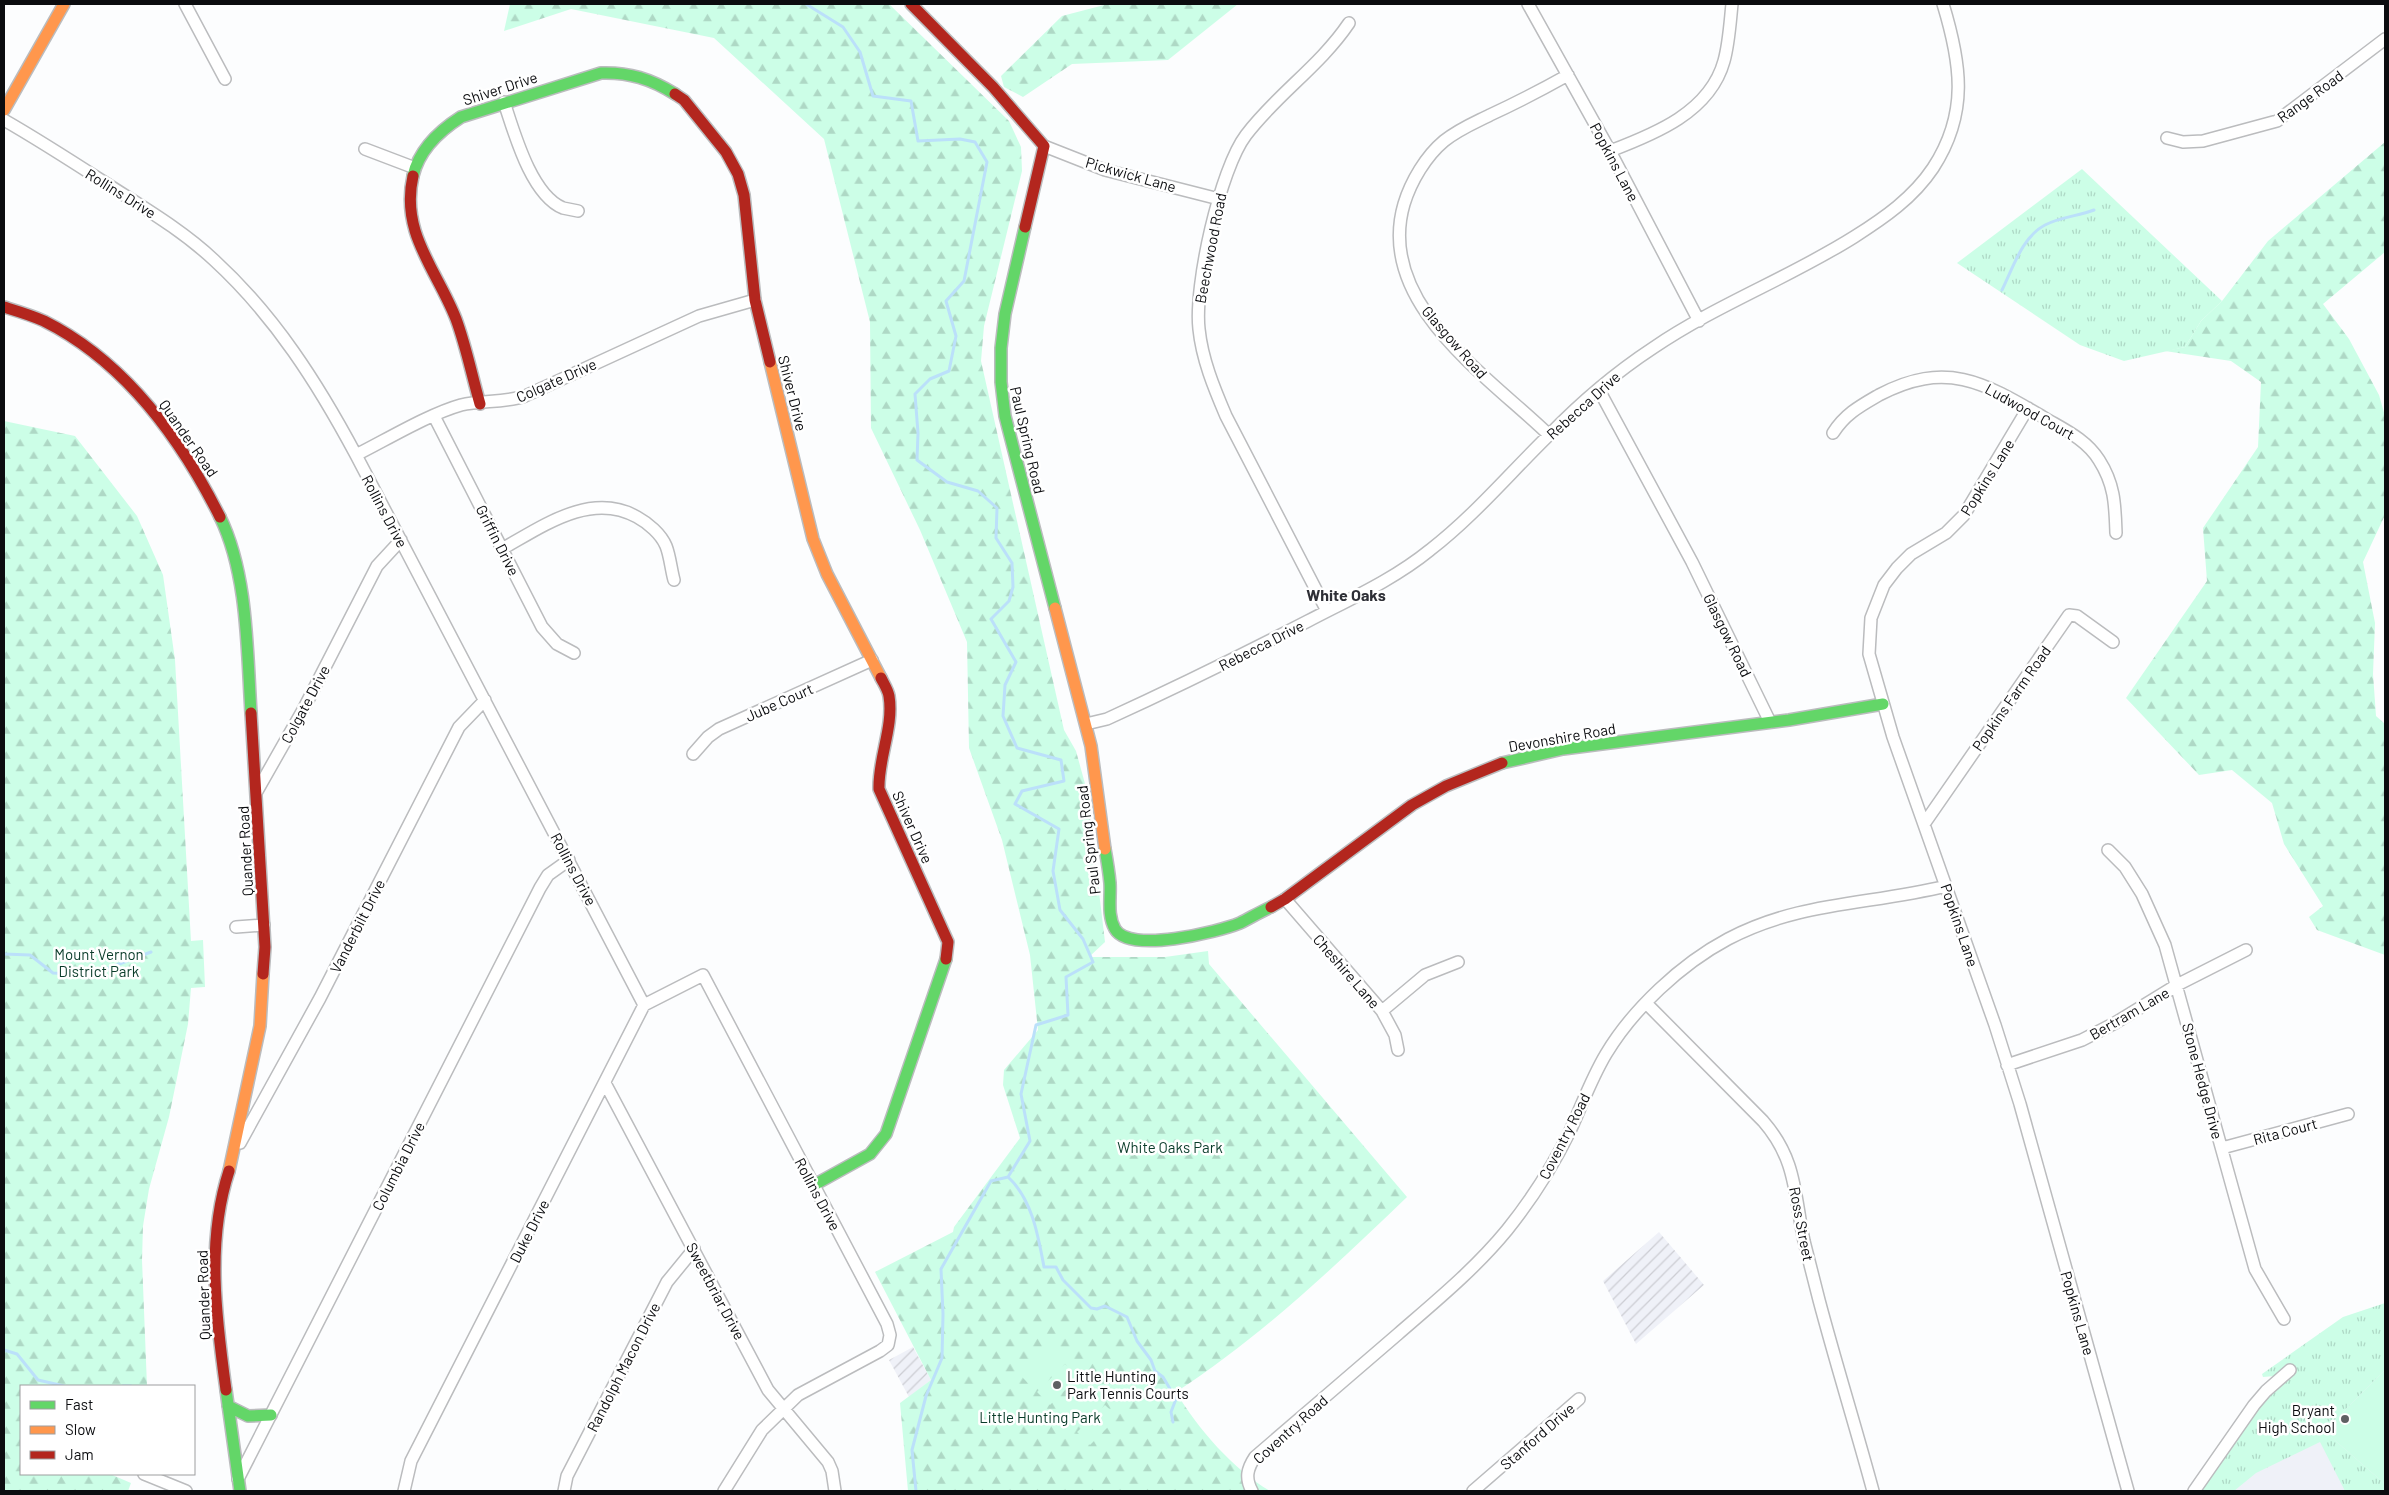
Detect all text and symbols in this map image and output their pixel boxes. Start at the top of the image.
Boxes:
street label: Range Road [2274,66,2346,126]
street label: Shiver Drive [460,67,540,109]
street label: Popkins Lane [1587,119,1643,205]
street label: Pickwick Lane [1084,153,1178,195]
street label: Rollins Drive [82,164,160,222]
street label: Beechwood Road [1190,191,1230,305]
street label: Glasgow Road [1419,302,1491,382]
street label: Shiver Drive [775,353,811,433]
street label: Colgate Drive [513,354,599,406]
street label: Rebecca Drive [1542,367,1624,443]
street label: Ludwood Court [1982,379,2078,443]
street label: Paul Spring Road [1007,385,1049,495]
street label: Quander Road [156,396,222,480]
street label: Popkins Lane [1956,435,2018,519]
street label: Rollins Drive [358,472,412,550]
street label: Griffin Drive [472,502,524,578]
district label: White Oaks [1306,585,1386,604]
street label: Glasgow Road [1700,590,1756,680]
street label: Rebecca Drive [1216,616,1306,674]
street label: Popkins Farm Road [1968,642,2054,754]
street label: Colgate Drive [277,662,333,746]
street label: Jube Court [742,679,816,725]
street label: Devonshire Road [1507,719,1617,755]
street label: Paul Spring Road [1072,785,1104,895]
street label: Shiver Drive [889,788,937,866]
street label: Quander Road [234,806,256,896]
street label: Rollins Drive [547,830,601,908]
street label: Vanderbilt Drive [326,876,388,976]
street label: Popkins Lane [1937,881,1983,969]
street label: Cheshire Lane [1310,930,1384,1012]
park label: Mount Vernon District Park [54,945,144,980]
street label: Bertram Lane [2086,983,2172,1043]
street label: Stone Hedge Drive [2179,1021,2227,1141]
street label: Coventry Road [1535,1090,1593,1182]
street label: Rita Court [2251,1114,2319,1148]
street label: Columbia Drive [368,1119,428,1213]
park label: White Oaks Park [1117,1138,1223,1156]
street label: Rollins Drive [791,1155,845,1233]
street label: Ross Street [1786,1185,1818,1263]
street label: Duke Drive [505,1196,553,1266]
street label: Sweetbriar Drive [683,1239,749,1343]
street label: Quander Road [192,1250,214,1340]
street label: Popkins Lane [2057,1269,2099,1357]
street label: Randolph Macon Drive [583,1299,663,1435]
place label: Little Hunting Park Tennis Courts [1067,1367,1189,1402]
marker: Little Hunting Park Tennis Courts [1051,1379,1063,1391]
legend [20,1385,195,1475]
street label: Coventry Road [1249,1391,1331,1467]
text: Fast [65,1395,93,1413]
street label: Stanford Drive [1496,1399,1578,1473]
place label: Bryant High School [2258,1401,2335,1436]
park label: Little Hunting Park [979,1408,1101,1426]
marker: Bryant High School [2339,1413,2351,1425]
text: Slow [65,1420,96,1438]
text: Jam [65,1445,94,1463]

